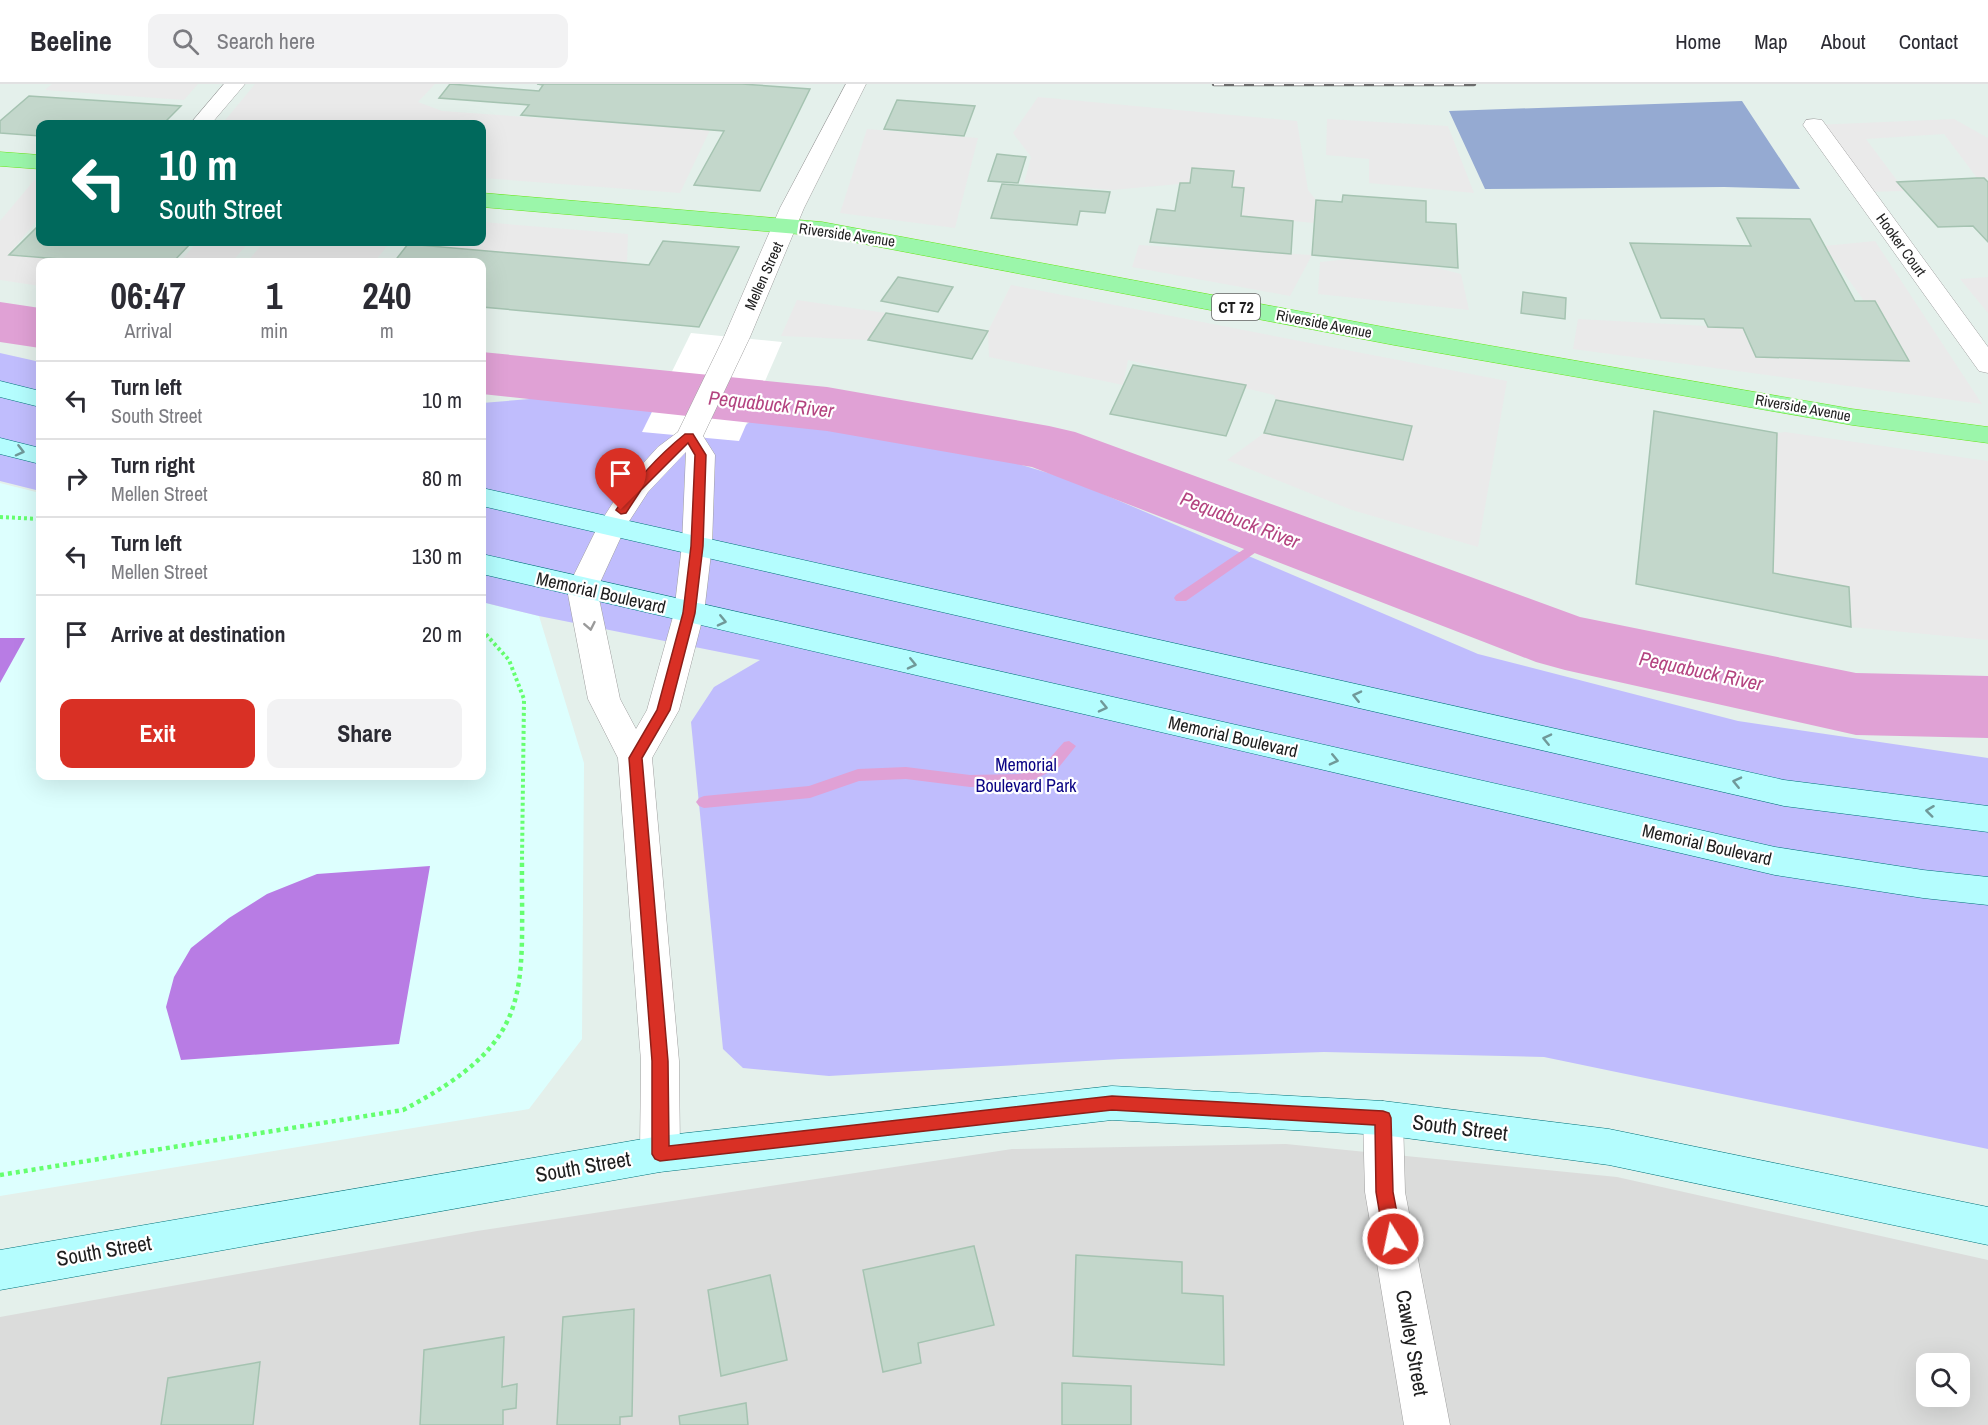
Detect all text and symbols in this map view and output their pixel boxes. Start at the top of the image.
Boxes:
search box [148,14,568,68]
text: Beeline [30,22,112,60]
icon: search [169,25,202,58]
text: Search here [217,26,315,56]
text: Home [1675,27,1721,56]
text: Map [1754,27,1788,56]
text: About [1821,27,1866,56]
text: Contact [1899,27,1958,56]
text: 10 m [159,137,238,193]
icon: left [60,144,138,222]
text: South Street [159,191,282,227]
street label: Hooker Court [1871,209,1932,281]
street label: Riverside Avenue [798,217,897,252]
street label: Mellen Street [739,238,788,313]
text: 06:47 [110,272,186,320]
text: 1 [266,272,282,320]
text: 240 [362,272,412,320]
road number: CT 72 [1212,294,1260,320]
street label: Riverside Avenue [1275,304,1374,343]
text: Arrival [125,317,172,344]
text: min [260,317,288,344]
text: m [380,317,394,344]
text: Turn left [111,372,182,402]
icon: left [60,384,93,417]
water label: Pequabuck River [707,384,836,424]
text: 10 m [422,385,462,415]
street label: Riverside Avenue [1754,389,1853,426]
text: South Street [111,402,202,429]
one-way arrow [15,443,25,456]
pin [595,448,646,510]
text: Turn right [111,450,195,480]
icon: arrive [604,457,637,490]
icon: right [60,462,93,495]
text: 80 m [422,463,462,493]
text: Mellen Street [111,480,208,507]
water label: Pequabuck River [1177,484,1304,555]
text: Turn left [111,528,182,558]
icon: left [60,540,93,573]
text: 130 m [412,541,462,571]
text: Mellen Street [111,558,208,585]
street label: Memorial Boulevard [534,565,668,620]
one-way arrow [717,614,727,627]
icon: arrive [60,618,93,651]
text: Arrive at destination [111,619,285,649]
text: 20 m [422,619,462,649]
one-way arrow [583,620,596,630]
water label: Pequabuck River [1637,644,1766,697]
one-way arrow [907,657,917,670]
one-way arrow [1352,690,1362,703]
button: Exit [60,699,255,768]
button: Share [267,699,462,768]
one-way arrow [1097,700,1107,713]
street label: Memorial Boulevard [1166,709,1300,764]
one-way arrow [1542,733,1552,746]
park label: Memorial Boulevard Park [976,752,1077,798]
one-way arrow [1328,753,1338,766]
one-way arrow [1733,776,1743,789]
one-way arrow [1925,806,1935,818]
street label: Memorial Boulevard [1640,817,1774,872]
street label: South Street [1411,1107,1510,1148]
street label: South Street [533,1144,633,1189]
position arrow [1361,1207,1425,1271]
street label: South Street [54,1228,154,1273]
street label: Cawley Street [1389,1288,1436,1398]
map controls [1916,1353,1970,1407]
button: search [1916,1353,1970,1407]

